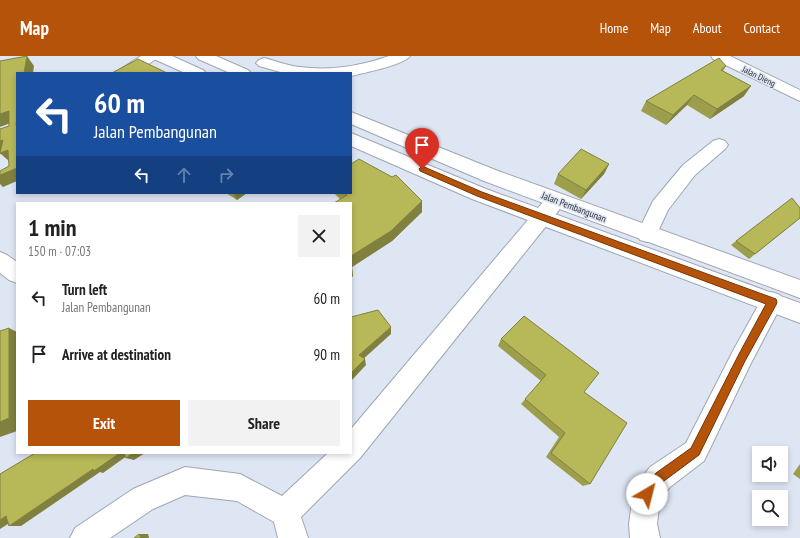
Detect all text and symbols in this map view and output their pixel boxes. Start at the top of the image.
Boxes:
text: Map [20,16,49,40]
text: Home [600,19,628,37]
text: Map [650,19,671,37]
text: About [693,19,722,37]
text: Contact [744,19,780,37]
street label: Jalan Dieng [740,63,777,89]
text: 60 m [94,84,145,121]
icon: left [28,88,80,140]
text: Jalan Pembangunan [94,120,217,143]
pin [405,128,439,169]
icon: arrive [411,134,433,156]
icon: left [131,164,153,186]
icon: ahead [173,164,195,186]
icon: right [215,164,237,186]
street label: Jalan Pembangunan [539,188,608,225]
text: 1 min [28,212,76,243]
button: close [298,215,340,257]
text: 150 m · 07:03 [28,243,91,260]
text: Turn left [62,280,107,299]
icon: left [28,287,50,309]
text: 60 m [314,289,340,308]
text: Jalan Pembangunan [62,299,151,316]
icon: arrive [28,343,50,365]
text: Arrive at destination [62,345,171,364]
text: 90 m [314,345,340,364]
button: Exit [28,400,180,446]
button: Share [188,400,340,446]
map controls [752,446,788,526]
button: sound [752,446,788,482]
position arrow [626,473,668,515]
button: search [752,490,788,526]

